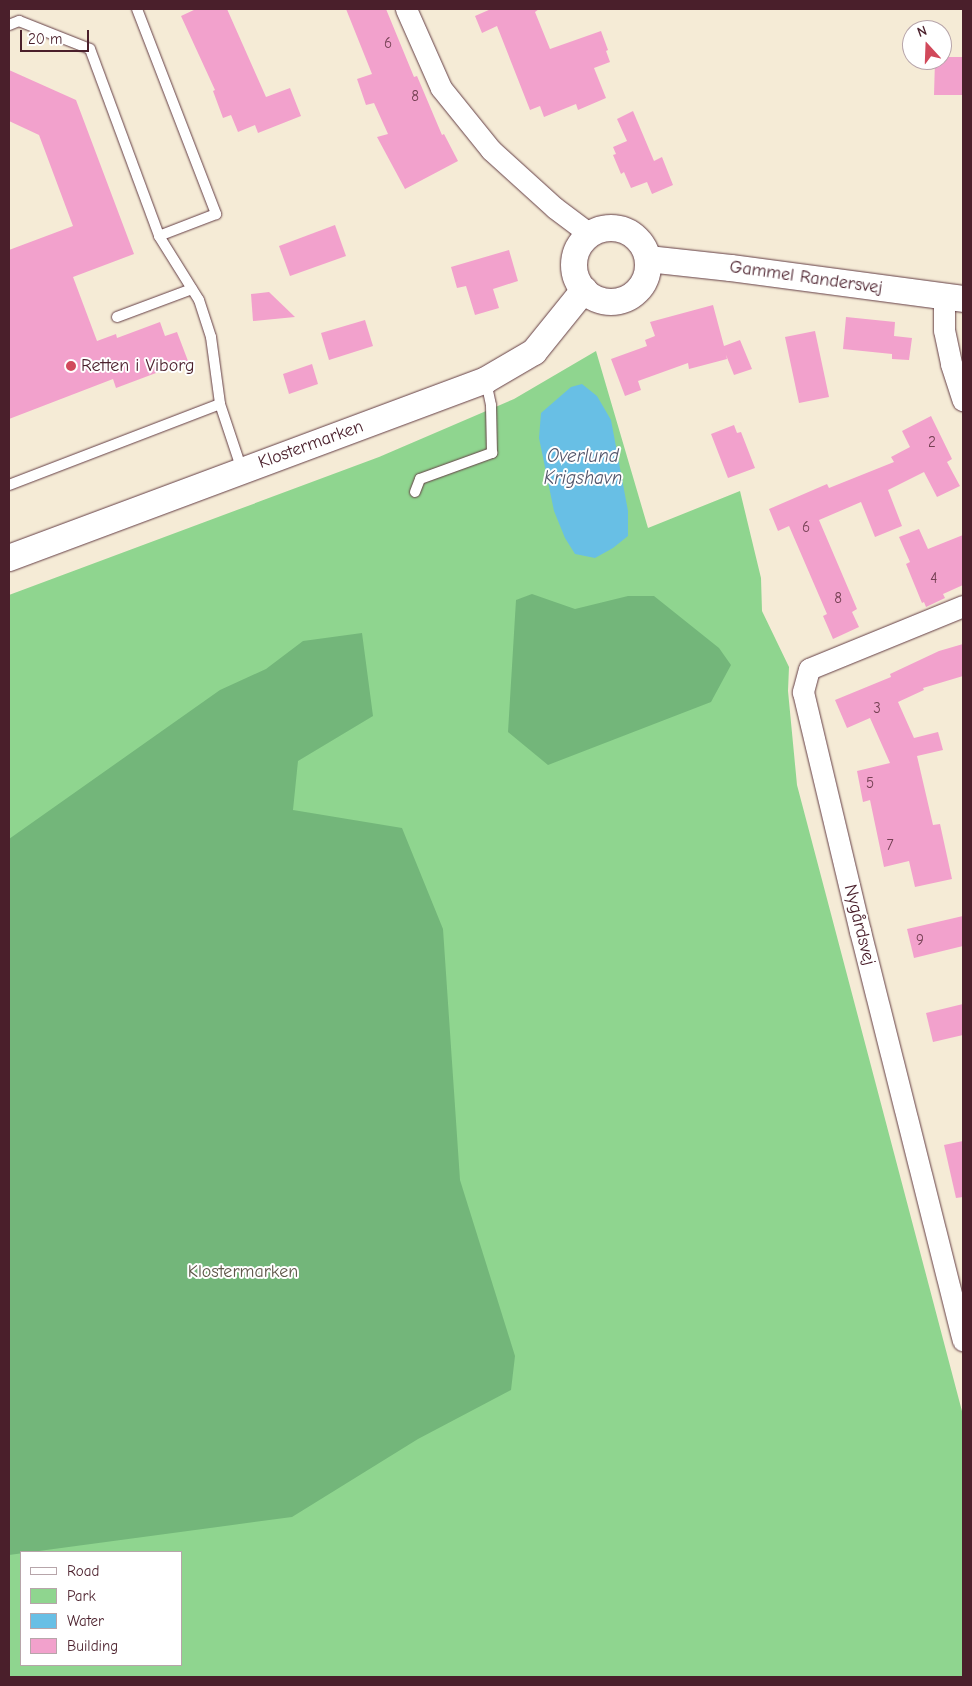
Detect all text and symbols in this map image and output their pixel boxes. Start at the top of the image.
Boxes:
scale bar [22,20,91,52]
north arrow [902,20,952,70]
text: N [915,22,929,41]
text: 20 m [28,30,62,48]
house number: 6 [384,35,392,53]
house number: 8 [411,88,419,106]
street label: Gammel Randersvej [728,257,884,299]
place label: Retten i Viborg [81,355,194,377]
marker: Retten i Viborg [65,360,77,372]
street label: Klostermarken [255,416,367,474]
house number: 2 [928,434,936,452]
water label: Overlund Krigshavn [544,446,622,490]
house number: 6 [802,519,810,537]
house number: 4 [930,570,938,588]
house number: 8 [834,590,842,608]
house number: 3 [873,700,881,718]
house number: 5 [866,775,874,793]
house number: 7 [886,837,894,855]
street label: Nygårdsvej [839,882,879,968]
house number: 9 [916,932,924,950]
park label: Klostermarken [188,1261,298,1283]
legend [20,1551,182,1666]
text: Road [67,1562,99,1580]
text: Park [67,1587,96,1605]
text: Water [67,1612,104,1630]
text: Building [67,1637,118,1655]

